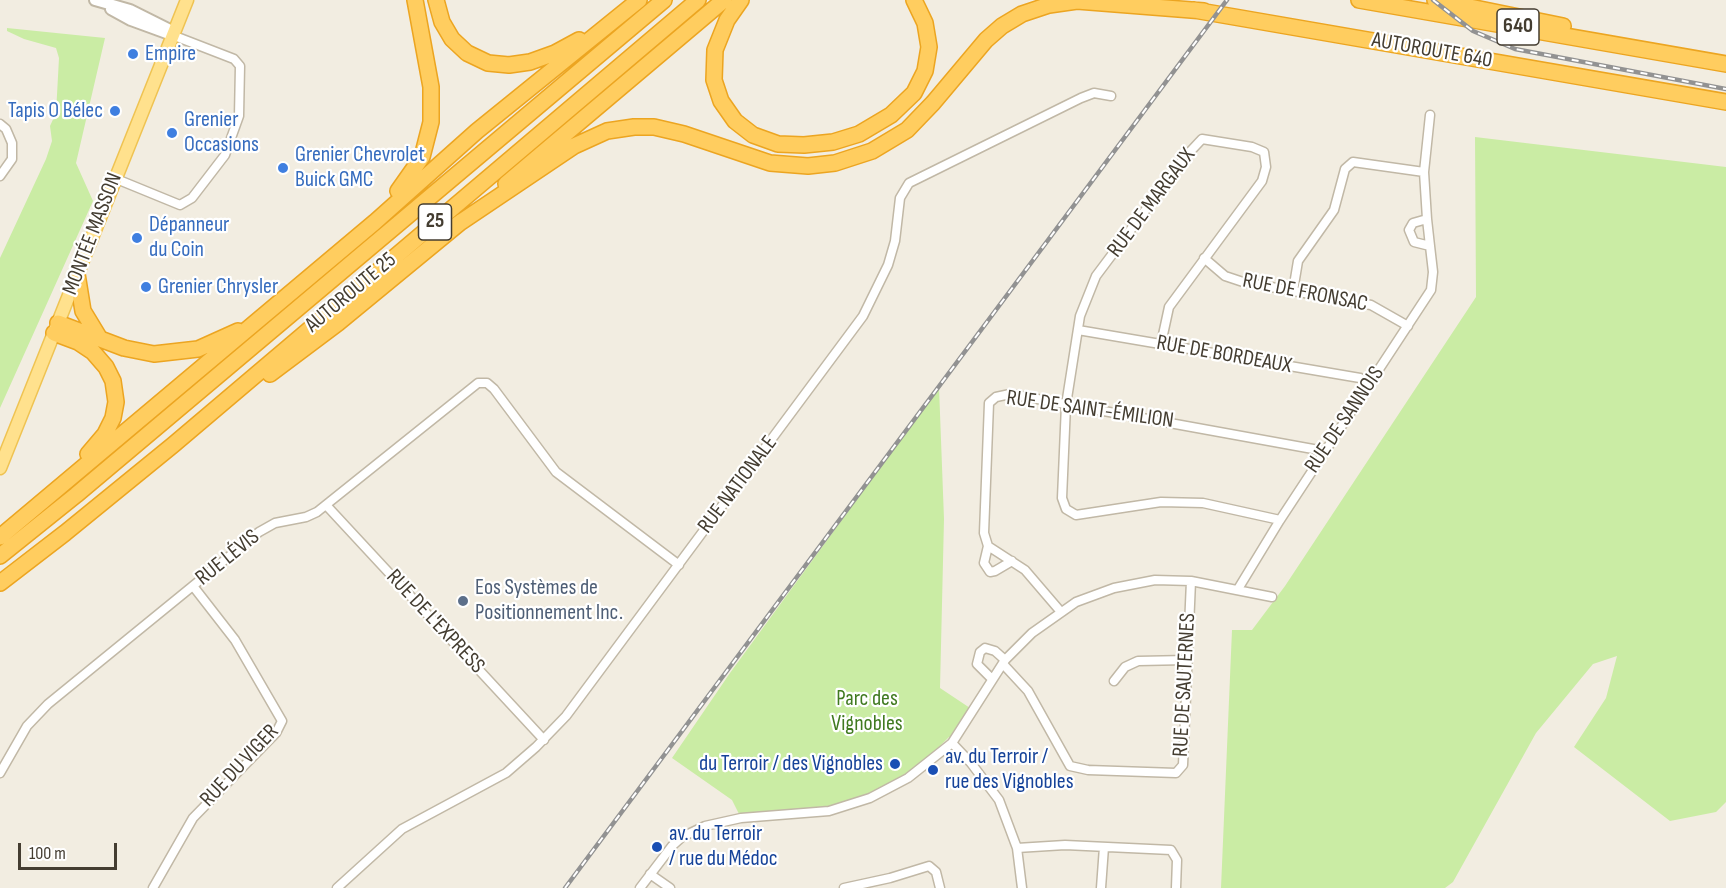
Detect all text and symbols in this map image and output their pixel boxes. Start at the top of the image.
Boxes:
road number: 640 [1497,9,1539,45]
street label: AUTOROUTE 640 [1370,27,1494,75]
place label: Empire [145,41,196,67]
marker: Empire [126,47,140,61]
place label: Tapis O Bélec [8,98,103,124]
marker: Tapis O Bélec [108,104,122,118]
place label: Grenier Occasions [184,107,259,158]
marker: Grenier Occasions [165,126,179,140]
place label: Grenier Chevrolet Buick GMC [295,142,425,194]
street label: RUE DE MARGAUX [1102,143,1202,263]
marker: Grenier Chevrolet Buick GMC [276,161,290,175]
street label: MONTÉE MASSON [58,169,128,299]
road number: 25 [418,204,452,240]
place label: Dépanneur du Coin [149,212,229,264]
marker: Dépanneur du Coin [130,231,144,245]
street label: AUTOROUTE 25 [300,247,402,339]
street label: RUE DE FRONSAC [1240,268,1370,318]
place label: Grenier Chrysler [158,274,278,300]
marker: Grenier Chrysler [139,280,153,294]
street label: RUE DE BORDEAUX [1154,330,1294,380]
street label: RUE DE SANNOIS [1300,362,1390,478]
street label: RUE DE SAINT-ÉMILION [1005,385,1175,435]
street label: RUE NATIONALE [693,431,783,539]
street label: RUE LÉVIS [191,524,265,592]
street label: RUE DE L'EXPRESS [380,565,490,679]
place label: Eos Systèmes de Positionnement Inc. [475,575,623,626]
marker: Eos Systèmes de Positionnement Inc. [456,594,470,608]
street label: RUE DE SAUTERNES [1168,612,1202,758]
park label: Parc des Vignobles [831,686,903,738]
street label: RUE DU VIGER [195,719,285,813]
place label: av. du Terroir / rue des Vignobles [945,744,1074,796]
place label: du Terroir / des Vignobles [699,751,883,777]
marker: du Terroir / des Vignobles [888,757,902,771]
marker: av. du Terroir / rue des Vignobles [926,763,940,777]
place label: av. du Terroir / rue du Médoc [669,821,778,872]
scale bar [21,831,120,869]
marker: av. du Terroir / rue du Médoc [650,840,664,854]
text: 100 m [29,843,66,864]

